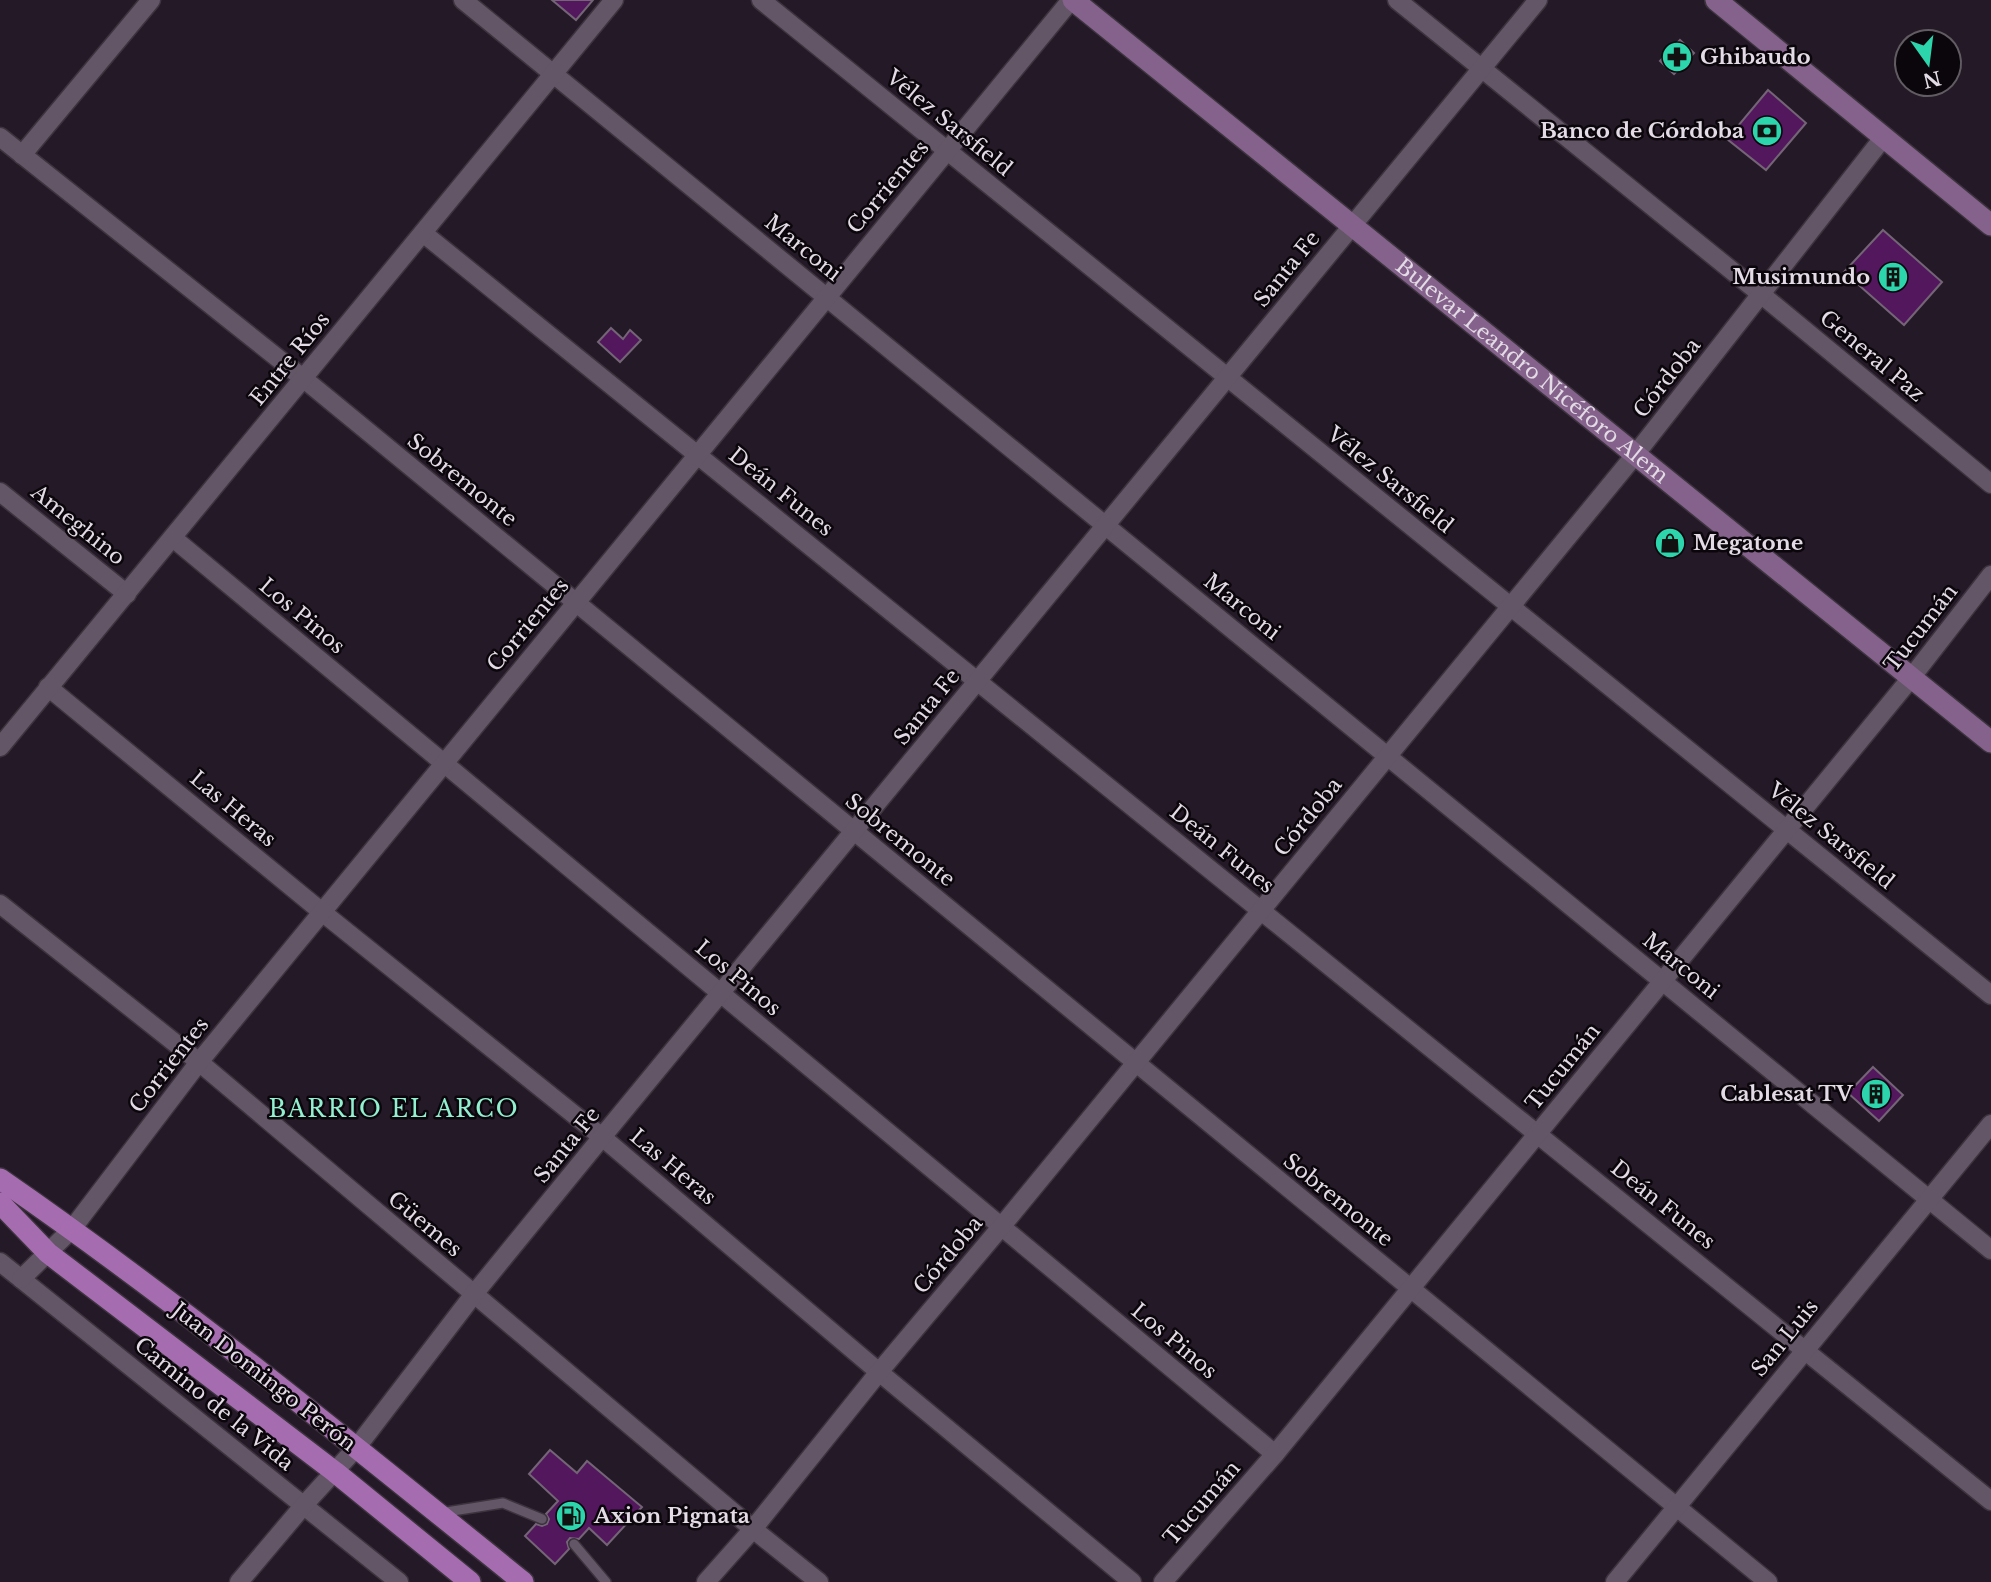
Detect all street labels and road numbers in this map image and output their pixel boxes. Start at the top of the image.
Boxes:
street label: Vélez Sarsfield [880,64,1017,182]
street label: Corrientes [841,135,935,239]
street label: Marconi [759,209,847,287]
street label: Santa Fe [1248,226,1326,312]
street label: Bulevar Leandro Nicéforo Alem [1390,253,1674,489]
street label: General Paz [1814,305,1930,407]
street label: Entre Ríos [245,307,335,411]
street label: Córdoba [1628,333,1706,423]
street label: Vélez Sarsfield [1321,421,1458,539]
street label: Sobremonte [402,428,522,532]
street label: Deán Funes [724,442,838,542]
street label: Ameghino [25,479,130,571]
street label: Marconi [1198,568,1286,646]
street label: Los Pinos [254,573,350,659]
street label: Corrientes [481,573,575,677]
street label: Tucumán [1879,579,1963,677]
street label: Santa Fe [888,664,966,750]
street label: Las Heras [185,765,281,853]
street label: Córdoba [1268,772,1348,862]
street label: Vélez Sarsfield [1762,777,1899,895]
street label: Sobremonte [840,788,960,892]
street label: Deán Funes [1165,799,1279,899]
street label: Marconi [1637,927,1725,1005]
street label: Los Pinos [690,935,786,1021]
street label: Corrientes [124,1012,214,1118]
street label: Tucumán [1520,1019,1606,1115]
street label: Santa Fe [528,1102,606,1188]
street label: Las Heras [625,1123,721,1211]
street label: Sobremonte [1278,1148,1398,1252]
street label: Deán Funes [1606,1155,1720,1255]
street label: Güemes [383,1186,467,1262]
street label: Córdoba [908,1210,988,1299]
street label: San Luis [1746,1294,1824,1382]
street label: Juan Domingo Perón [164,1295,361,1457]
street label: Los Pinos [1126,1298,1222,1384]
street label: Camino de la Vida [129,1332,299,1476]
street label: Tucumán [1158,1455,1246,1551]

